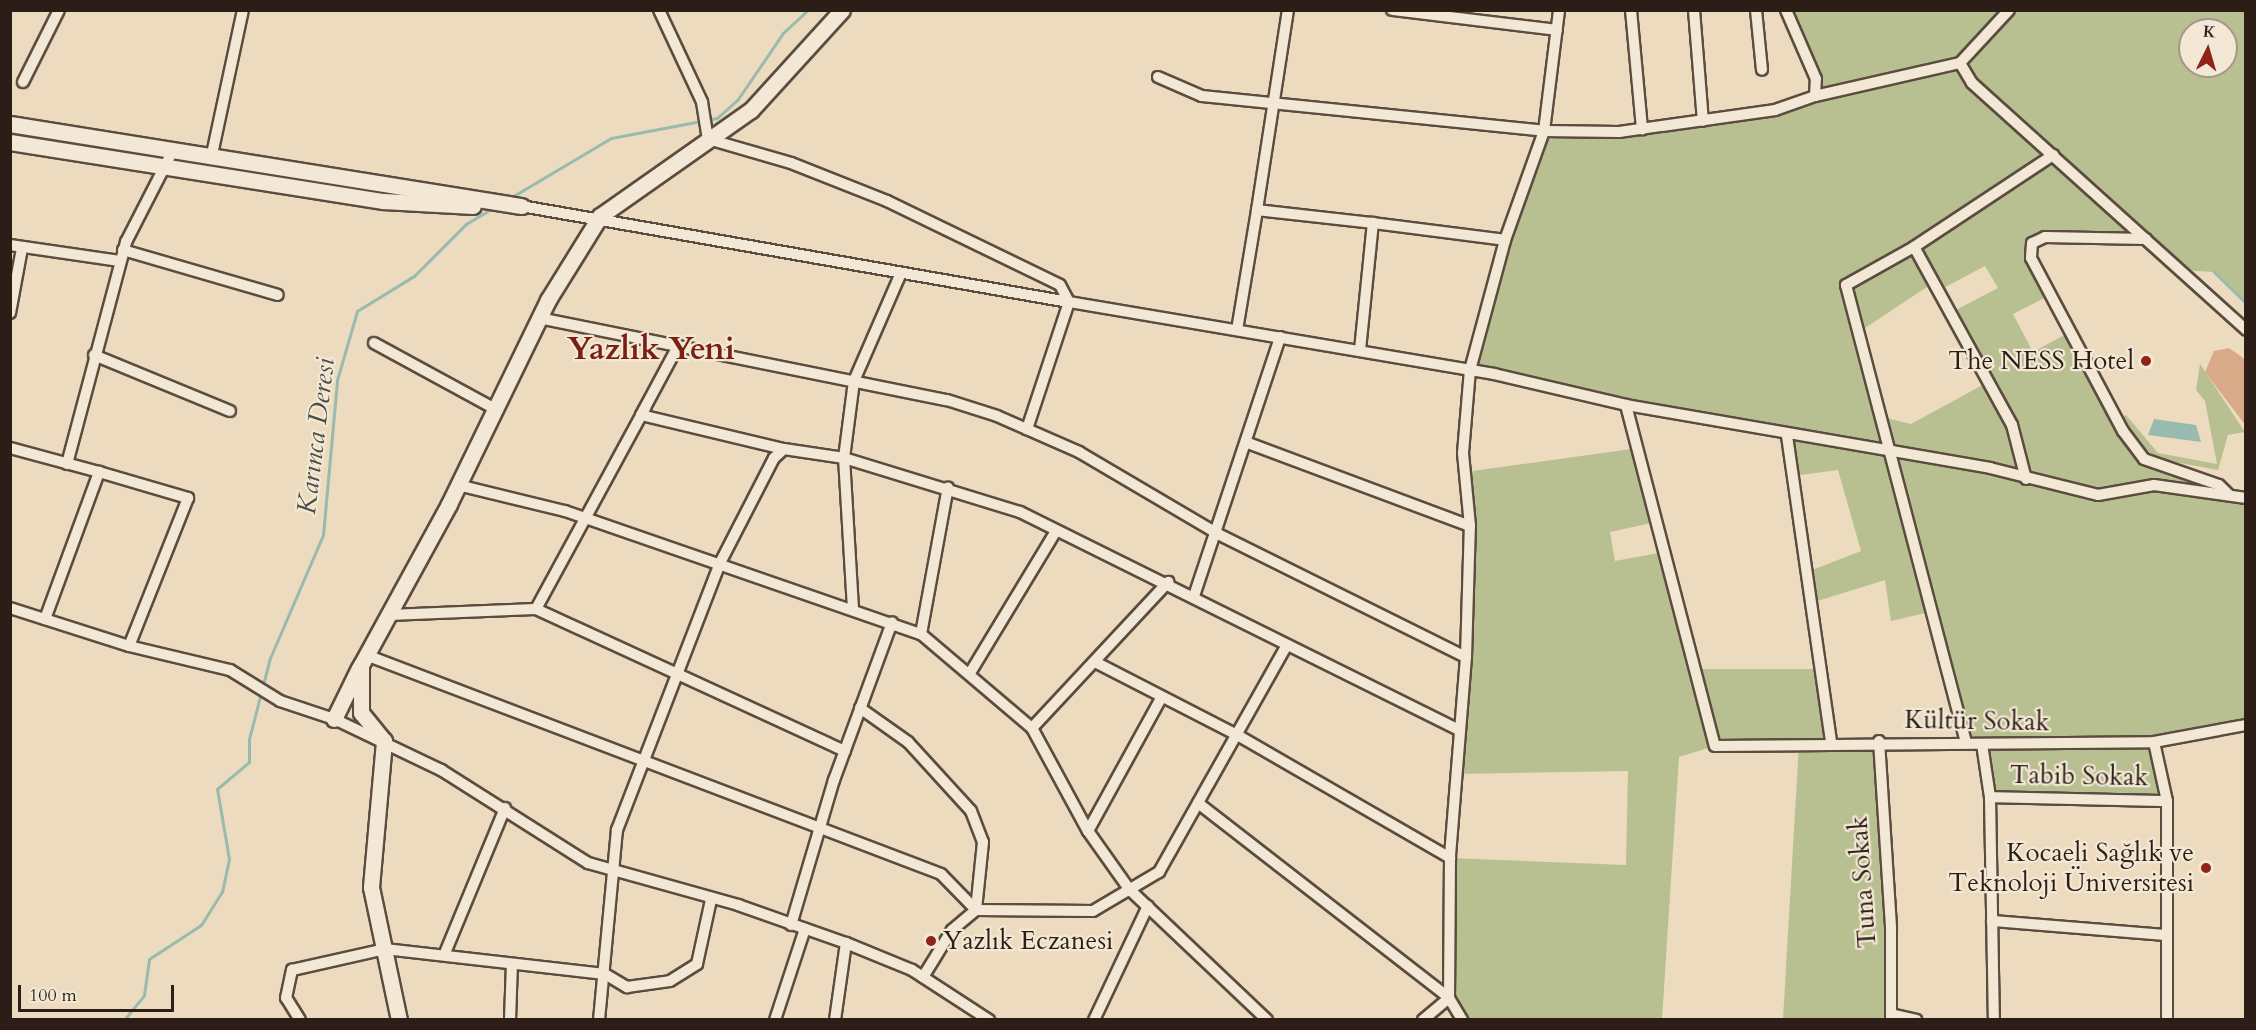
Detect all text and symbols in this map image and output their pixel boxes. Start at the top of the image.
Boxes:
north arrow [2178,18,2238,78]
text: K [2202,21,2217,44]
district label: Yazlık Yeni [567,330,735,368]
place label: The NESS Hotel [1948,345,2134,377]
marker: The NESS Hotel [2139,354,2153,368]
water label: Karınca Deresi [290,356,342,516]
street label: Kültür Sokak [1904,704,2050,738]
street label: Tabib Sokak [2009,759,2149,793]
street label: Tuna Sokak [1843,815,1883,949]
place label: Kocaeli Sağlık ve Teknoloji Üniversitesi [1948,837,2194,898]
marker: Kocaeli Sağlık ve Teknoloji Üniversitesi [2199,861,2213,875]
place label: Yazlık Eczanesi [943,925,1113,957]
marker: Yazlık Eczanesi [924,934,938,948]
scale bar [21,973,177,1011]
text: 100 m [29,983,77,1008]

